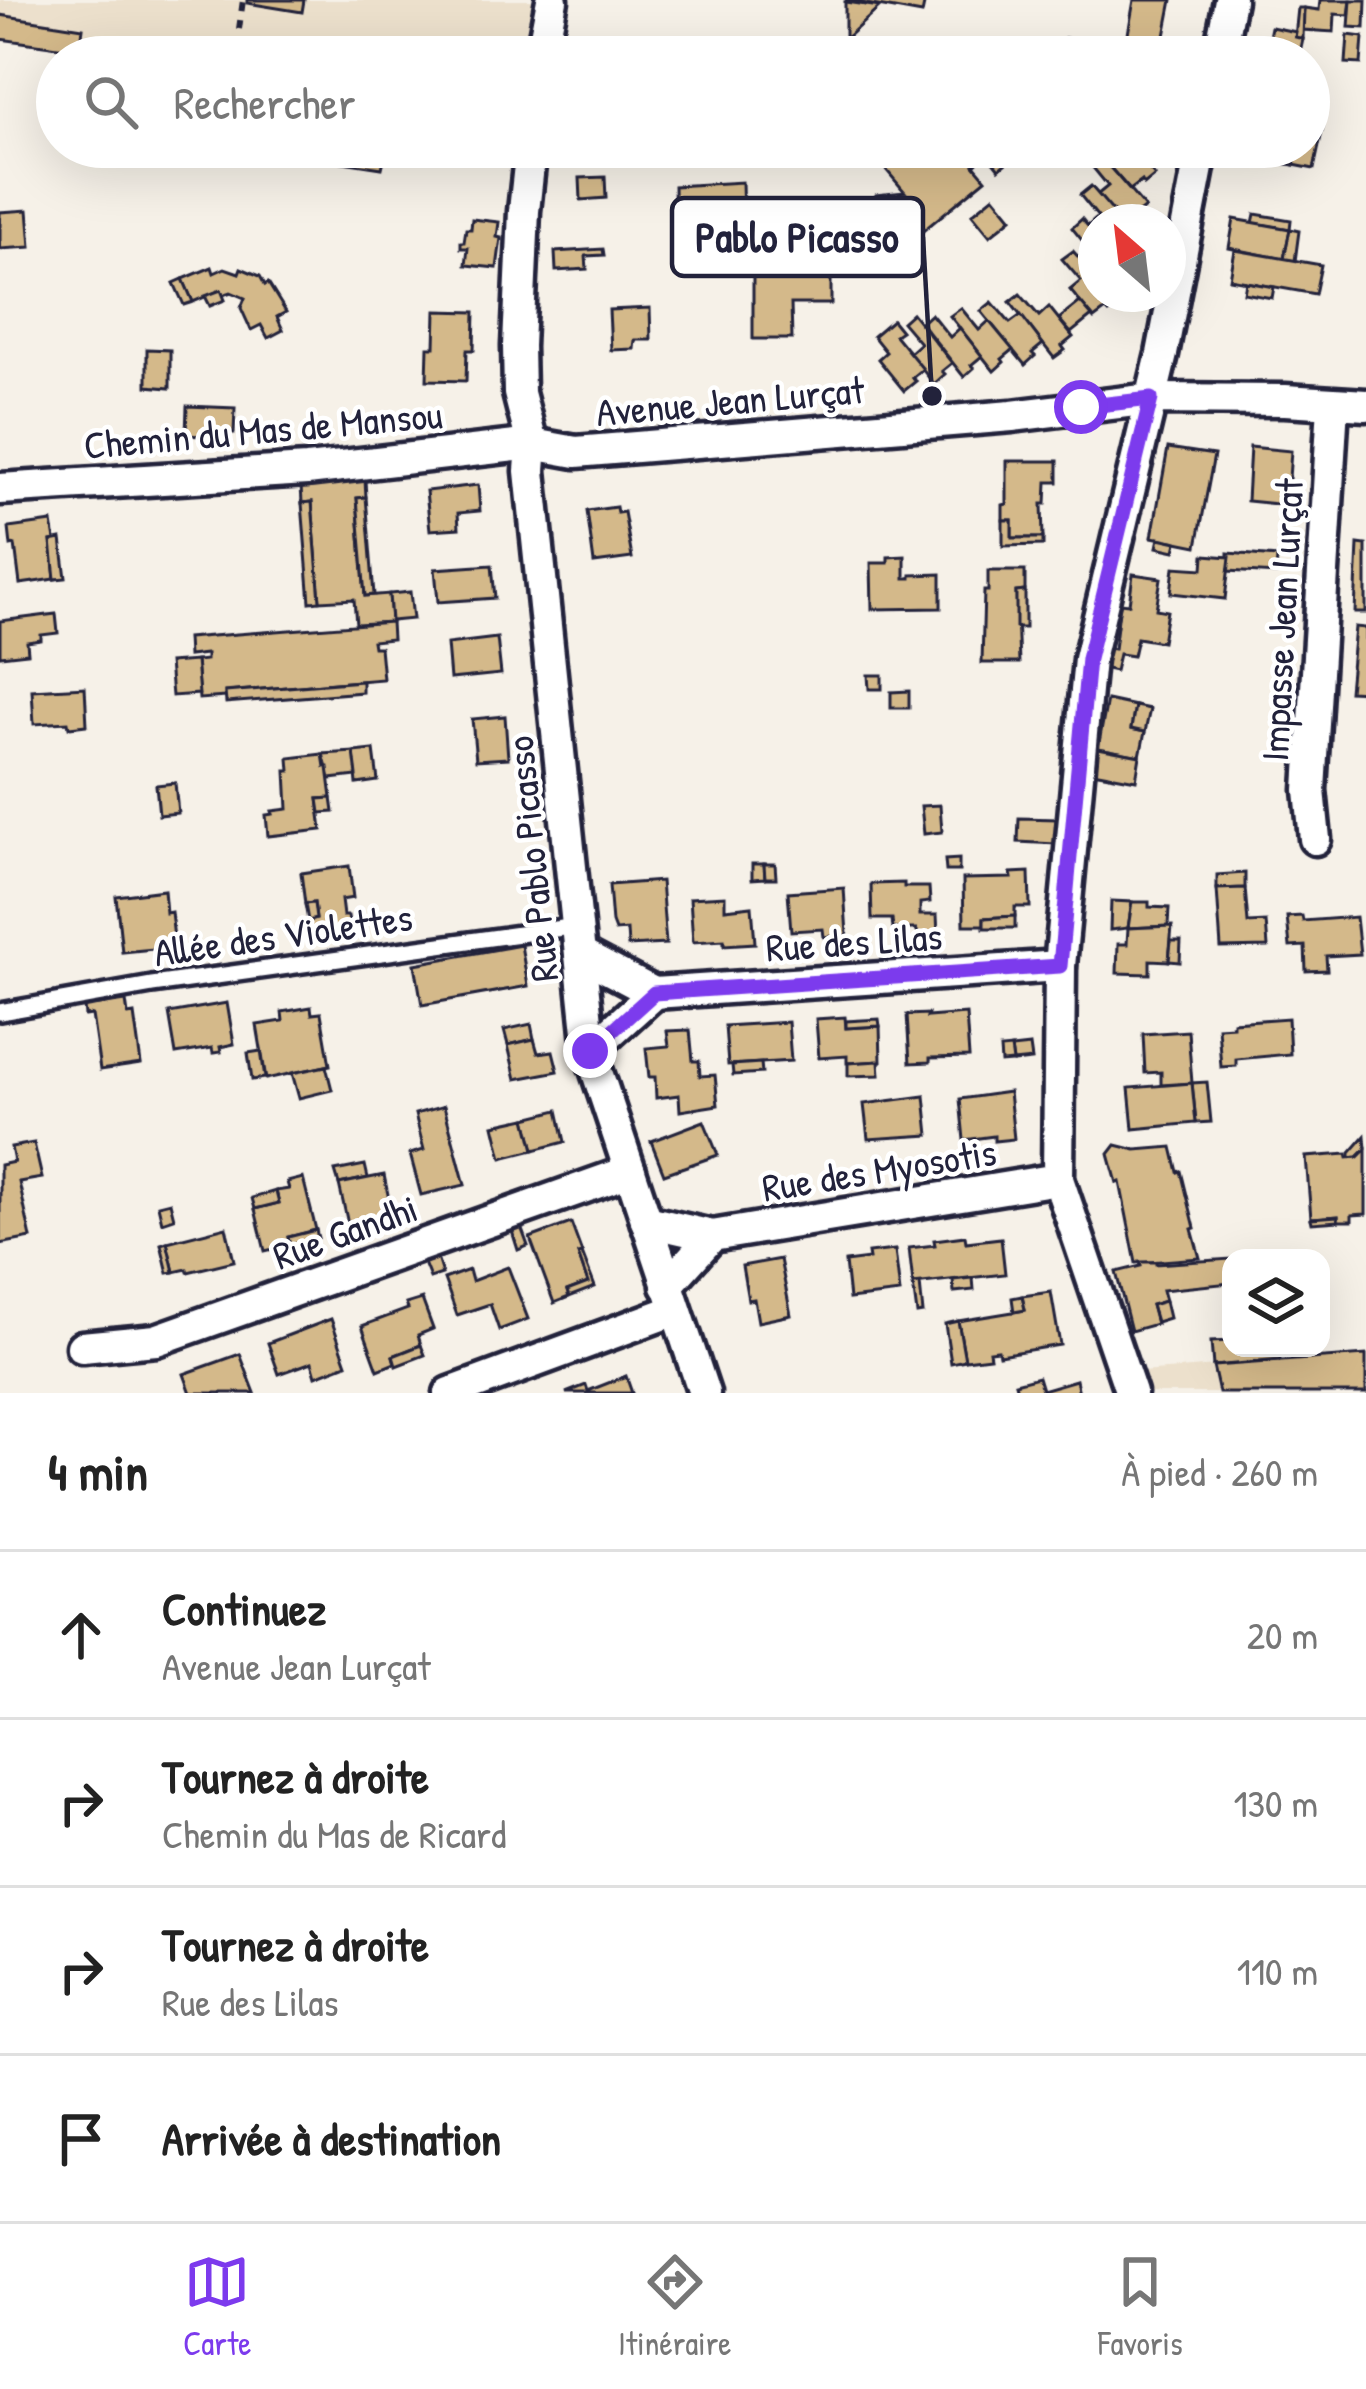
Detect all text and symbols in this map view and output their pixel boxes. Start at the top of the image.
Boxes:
search box [36,36,1330,168]
icon: search [78,69,144,135]
text: Rechercher [174,72,356,133]
callout: Pablo Picasso [672,198,923,276]
north arrow [1078,204,1186,312]
text: Pablo Picasso [695,208,899,265]
street label: Avenue Jean Lurçat [594,362,867,438]
route start [1054,380,1108,434]
street label: Chemin du Mas de Mansou [82,387,444,471]
street label: Impasse Jean Lurçat [1247,477,1315,763]
street label: Rue Pablo Picasso [492,734,570,984]
street label: Allée des Violettes [150,890,416,978]
street label: Rue des Lilas [764,908,944,974]
route end [563,1024,617,1078]
street label: Rue des Myosotis [758,1124,1000,1214]
street label: Rue Gandhi [266,1180,424,1282]
map controls [1222,1249,1330,1357]
button: layers [1222,1249,1330,1357]
text: 4 min [48,1437,148,1506]
text: À pied · 260 m [1121,1445,1318,1498]
text: Continuez [162,1578,326,1639]
icon: ahead [48,1602,114,1668]
text: 20 m [1247,1608,1318,1661]
text: Avenue Jean Lurçat [162,1639,431,1692]
text: Tournez à droite [162,1746,429,1807]
icon: right [48,1770,114,1836]
text: 130 m [1233,1776,1318,1829]
text: Chemin du Mas de Ricard [162,1807,506,1860]
text: Tournez à droite [162,1914,429,1975]
icon: right [48,1938,114,2004]
text: 110 m [1237,1944,1318,1997]
text: Rue des Lilas [162,1975,338,2028]
icon: arrive [48,2106,114,2172]
text: Arrivée à destination [162,2108,501,2169]
tab: Carte [183,2249,252,2365]
tab: Itinéraire [618,2249,732,2365]
tab: Favoris [1098,2249,1183,2365]

